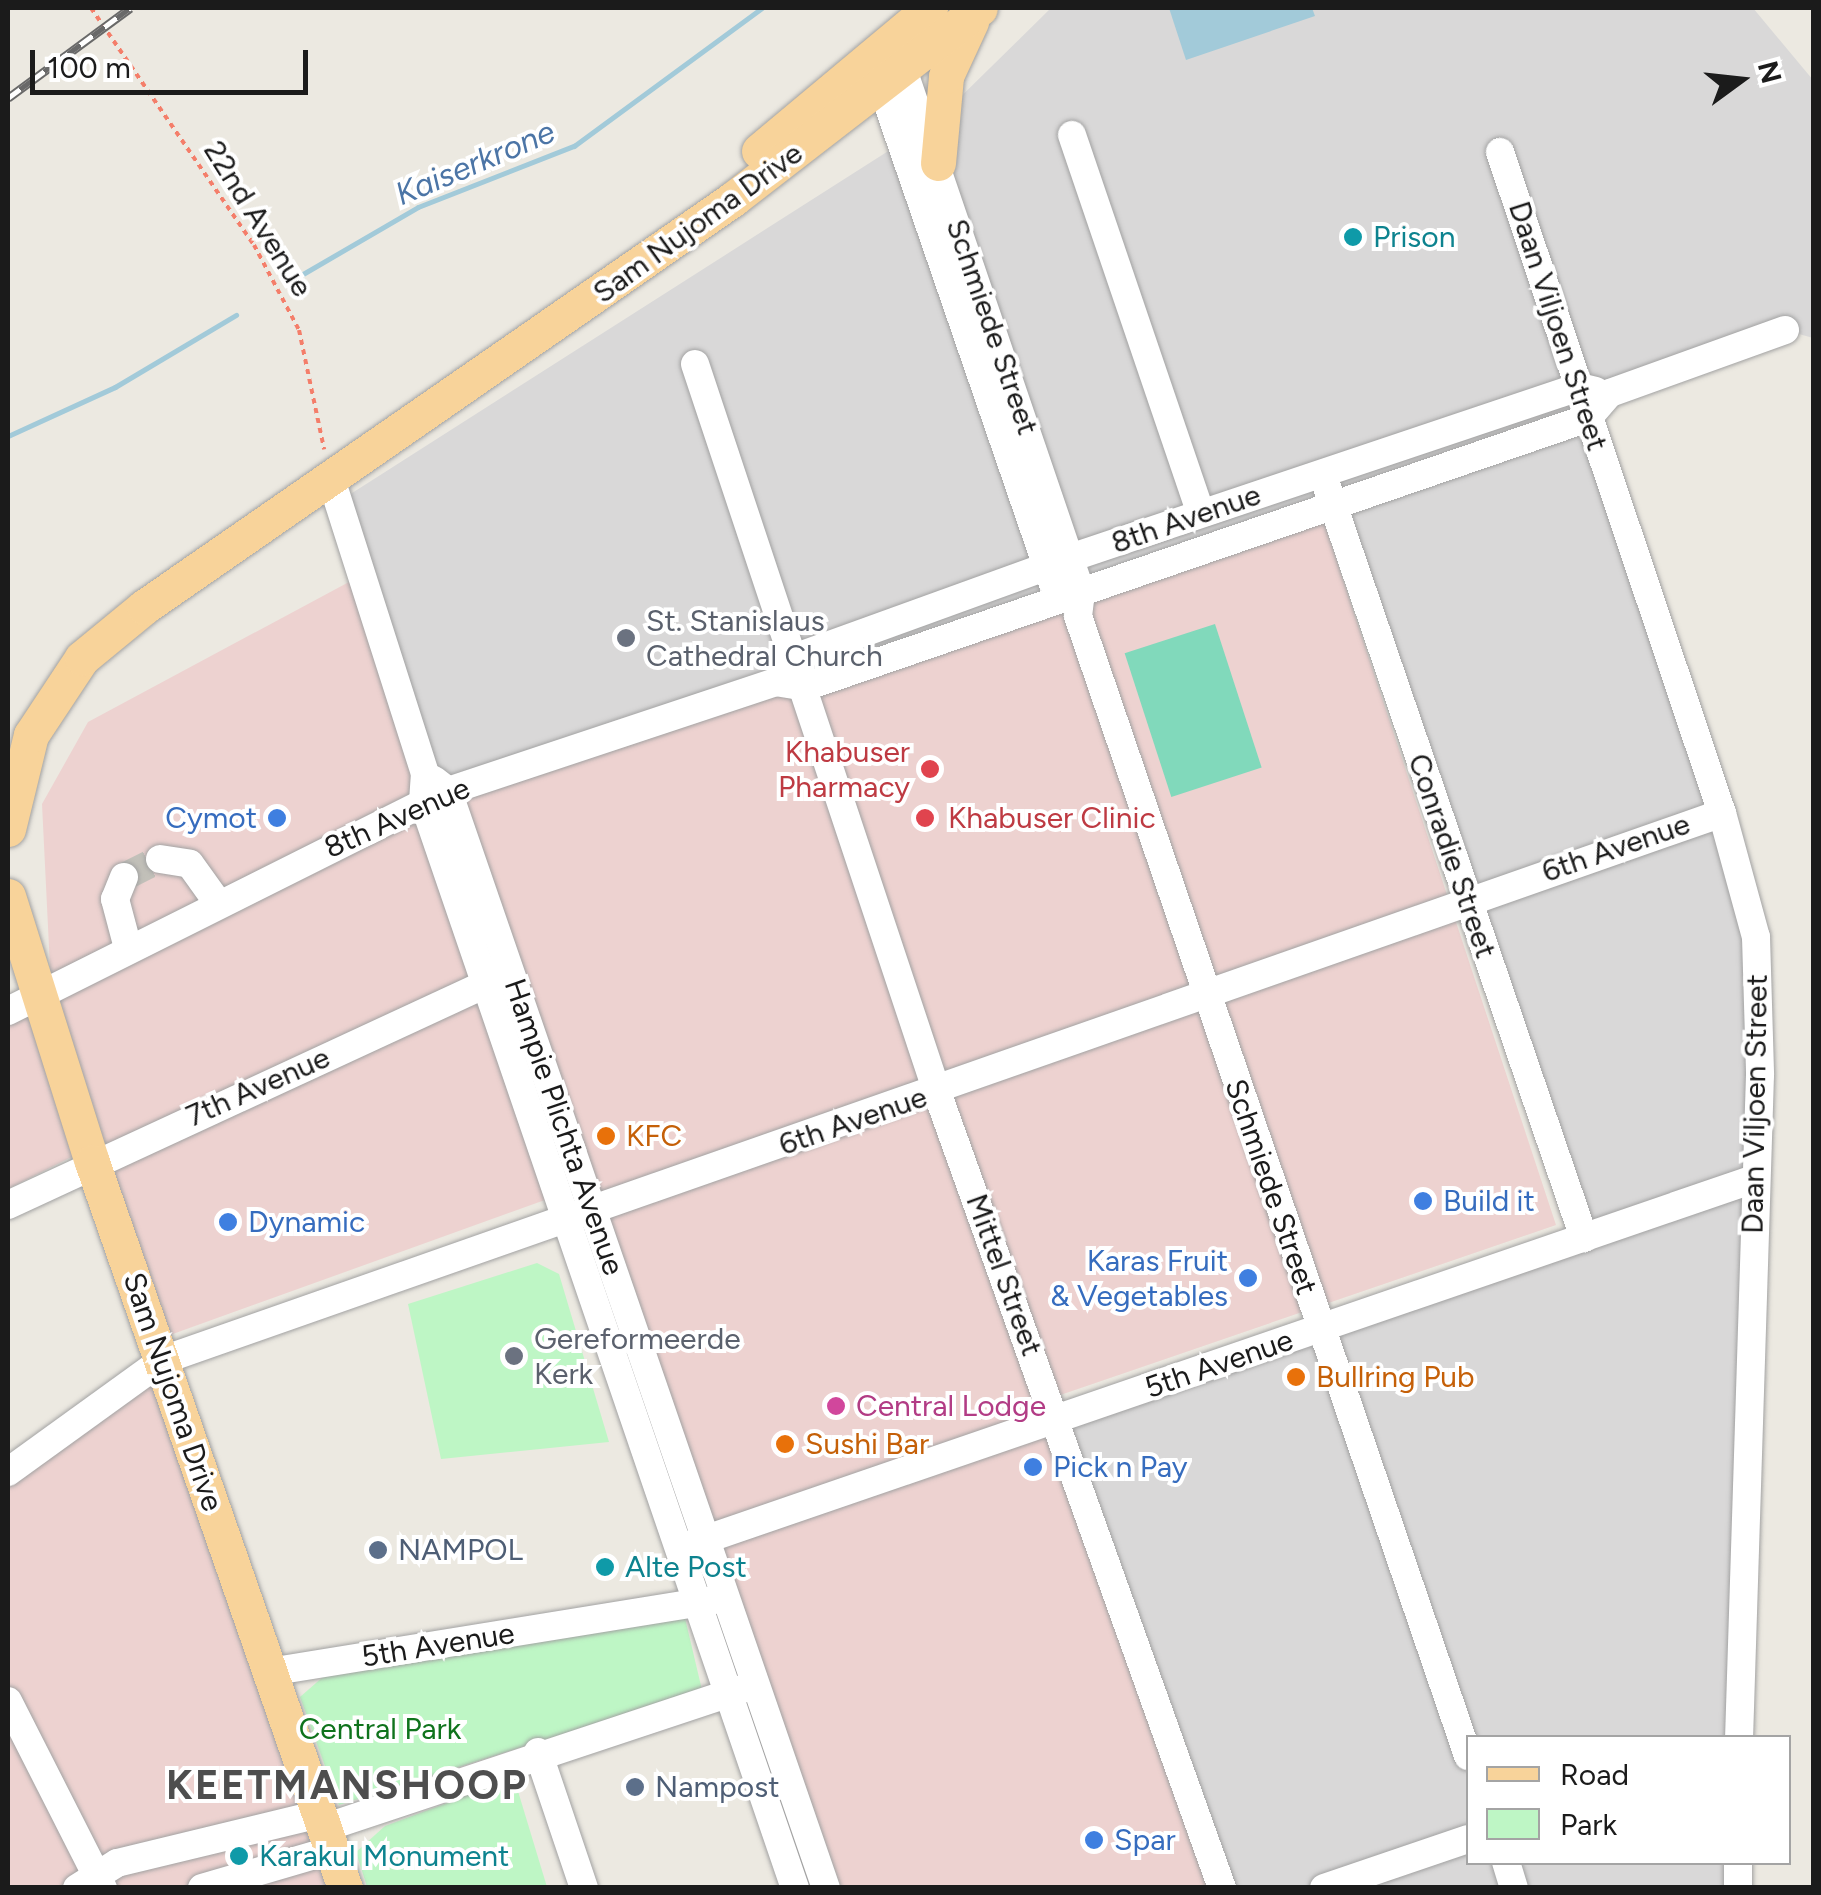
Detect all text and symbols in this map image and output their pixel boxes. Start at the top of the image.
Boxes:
scale bar [35,30,312,92]
north arrow [1691,30,1791,130]
text: 100 m [47,49,131,86]
text: N [1751,57,1789,87]
water label: Kaiserkrone [390,112,560,214]
street label: 22nd Avenue [196,135,320,303]
street label: Sam Nujoma Drive [586,135,810,311]
street label: Daan Viljoen Street [1501,197,1615,455]
street label: Schmiede Street [938,214,1046,440]
place label: Prison [1373,219,1455,255]
marker: Prison [1342,226,1364,248]
street label: 8th Avenue [1107,477,1265,561]
place label: St. Stanislaus Cathedral Church [646,603,883,674]
marker: St. Stanislaus Cathedral Church [615,627,637,649]
place label: Khabuser Pharmacy [778,734,910,804]
street label: Conradie Street [1400,749,1504,963]
marker: Khabuser Pharmacy [919,758,941,780]
street label: 8th Avenue [319,770,475,866]
place label: Cymot [165,800,257,836]
place label: Khabuser Clinic [948,800,1156,836]
marker: Khabuser Clinic [912,805,938,831]
street label: 6th Avenue [1537,806,1695,890]
marker: Cymot [266,807,288,829]
street label: Hampie Plichta Avenue [496,974,632,1280]
street label: Daan Viljoen Street [1735,974,1775,1234]
street label: 7th Avenue [181,1039,335,1135]
street label: Schmiede Street [1217,1074,1325,1300]
street label: 6th Avenue [774,1079,932,1163]
place label: KFC [626,1118,682,1154]
marker: KFC [595,1125,617,1147]
place label: Build it [1443,1183,1535,1219]
street label: Mittel Street [958,1189,1050,1361]
marker: Build it [1412,1190,1434,1212]
place label: Dynamic [248,1204,365,1240]
marker: Dynamic [217,1211,239,1233]
place label: Karas Fruit & Vegetables [1050,1243,1228,1314]
marker: Karas Fruit & Vegetables [1237,1267,1259,1289]
street label: Sam Nujoma Drive [115,1268,231,1516]
place label: Gereformeerde Kerk [534,1321,741,1392]
street label: 5th Avenue [1140,1322,1298,1406]
marker: Gereformeerde Kerk [503,1345,525,1367]
place label: Bullring Pub [1316,1359,1475,1395]
marker: Bullring Pub [1285,1366,1307,1388]
place label: Central Lodge [856,1388,1046,1424]
marker: Central Lodge [825,1395,847,1417]
place label: Sushi Bar [805,1426,929,1462]
marker: Sushi Bar [774,1433,796,1455]
place label: Pick n Pay [1053,1449,1188,1485]
marker: Pick n Pay [1022,1456,1044,1478]
place label: NAMPOL [398,1532,523,1568]
marker: NAMPOL [367,1539,389,1561]
place label: Alte Post [625,1549,747,1585]
marker: Alte Post [594,1556,616,1578]
street label: 5th Avenue [359,1615,517,1675]
park label: Central Park [299,1711,461,1747]
legend [1466,1735,1791,1865]
text: Road [1560,1756,1629,1793]
district label: KEETMANSHOOP [166,1761,528,1809]
place label: Nampost [655,1769,779,1805]
marker: Nampost [624,1776,646,1798]
text: Park [1560,1806,1617,1843]
place label: Spar [1114,1822,1176,1858]
marker: Spar [1083,1829,1105,1851]
place label: Karakul Monument [259,1838,509,1874]
marker: Karakul Monument [228,1845,250,1867]

